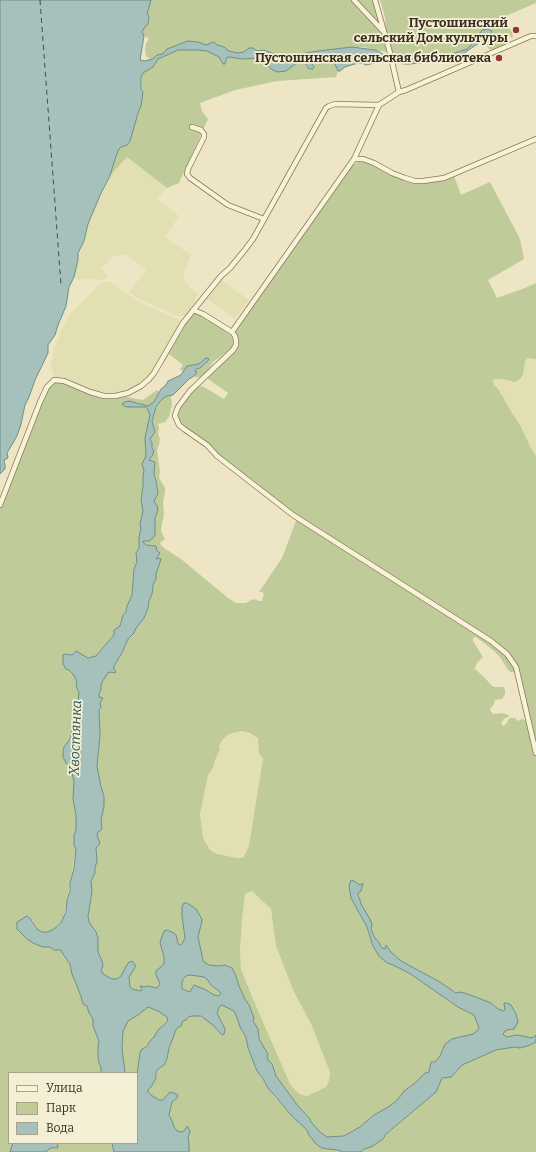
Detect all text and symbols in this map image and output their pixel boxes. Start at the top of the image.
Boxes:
place label: Пустошинский сельский Дом культуры [354,15,508,46]
marker: Пустошинский сельский Дом культуры [511,25,521,35]
place label: Пустошинская сельская библиотека [255,50,491,66]
marker: Пустошинская сельская библиотека [494,53,504,63]
water label: Хвостянка [66,700,86,776]
legend [8,1072,138,1144]
text: Улица [46,1081,82,1095]
text: Парк [46,1101,76,1115]
text: Вода [46,1121,74,1135]

